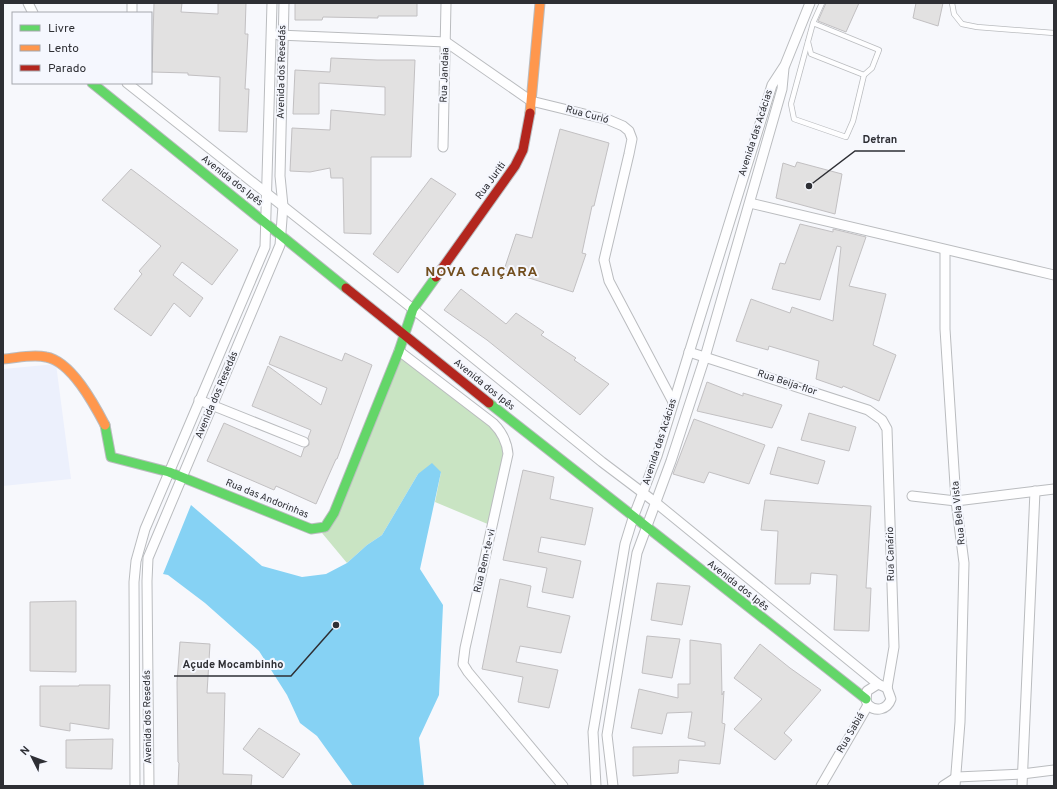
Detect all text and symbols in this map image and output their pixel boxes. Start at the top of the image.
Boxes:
legend [12,12,152,84]
text: Livre [48,21,75,37]
street label: Avenida dos Resedás [275,25,289,119]
text: Lento [48,41,79,57]
street label: Rua Jandaia [438,47,452,103]
text: Parado [48,61,86,77]
street label: Avenida das Acácias [736,88,776,178]
street label: Rua Curió [564,103,610,127]
callout: Detran [855,128,905,151]
text: Detran [863,133,897,147]
street label: Avenida dos Ipês [198,153,266,209]
street label: Rua Juriti [473,160,509,202]
district label: NOVA CAIÇARA [425,264,539,281]
street label: Avenida dos Resedás [193,349,241,441]
street label: Avenida dos Ipês [451,356,518,414]
street label: Rua Beija-flor [756,367,819,399]
street label: Avenida das Acácias [640,397,680,487]
street label: Rua das Andorinhas [223,476,311,522]
street label: Rua Bela Vista [949,480,969,546]
street label: Rua Canário [884,526,898,581]
street label: Rua Bem-te-vi [471,528,499,594]
street label: Avenida dos Ipês [704,558,772,614]
callout: Açude Mocambinho [174,653,291,676]
text: Açude Mocambinho [183,658,284,672]
street label: Avenida dos Resedás [141,670,155,764]
street label: Rua Sabiá [834,710,868,756]
north arrow [12,737,52,777]
text: N [17,743,33,759]

